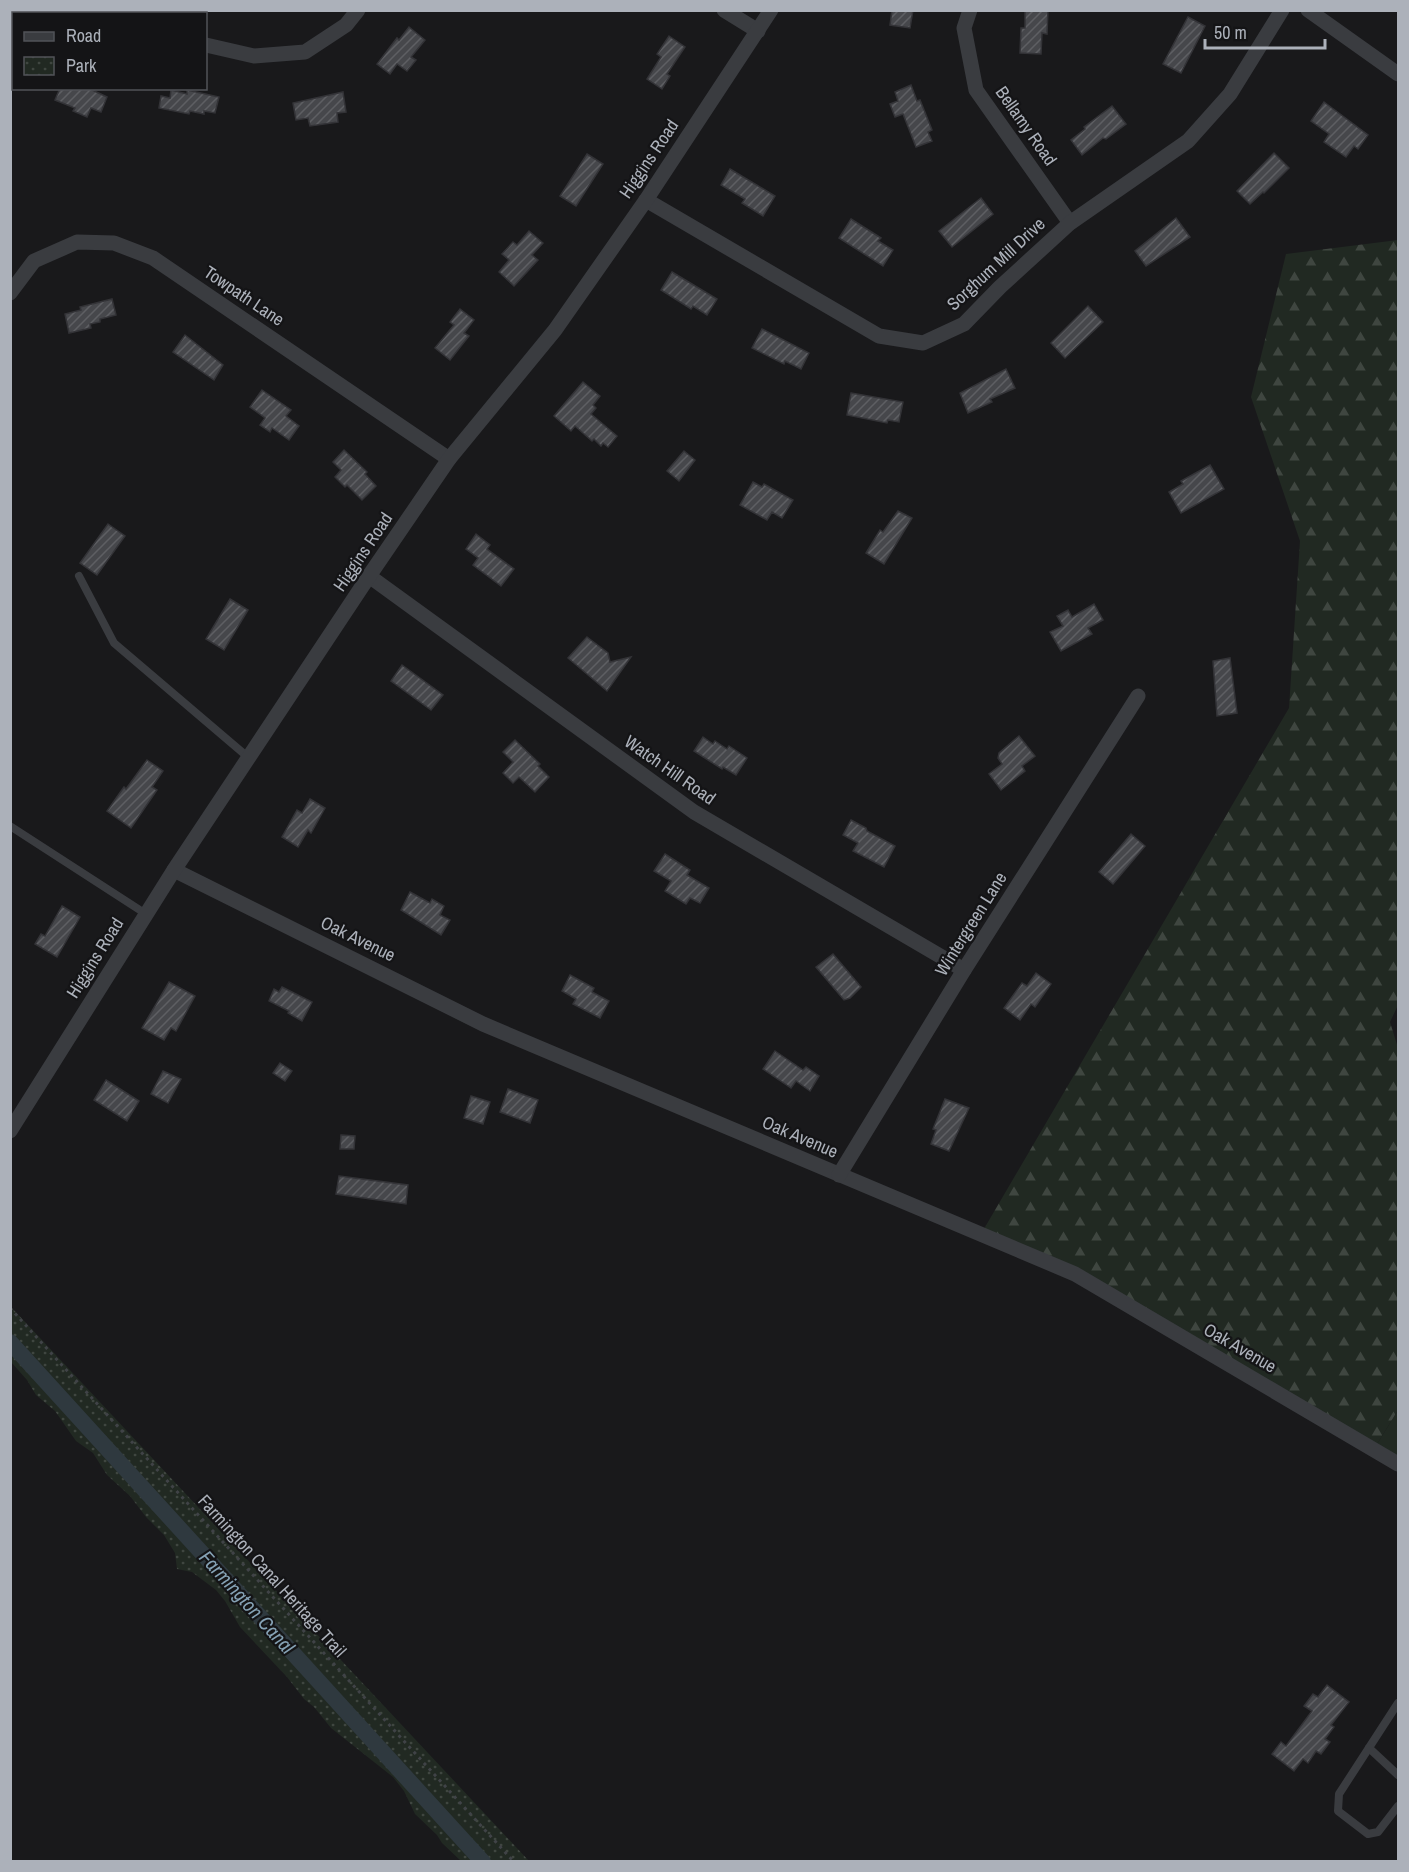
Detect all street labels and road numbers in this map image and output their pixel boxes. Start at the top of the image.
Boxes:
street label: Bellamy Road [990,81,1063,171]
street label: Higgins Road [613,114,684,203]
street label: Sorghum Mill Drive [941,211,1050,316]
street label: Towpath Lane [199,260,289,332]
street label: Higgins Road [327,507,398,596]
street label: Watch Hill Road [620,729,721,810]
street label: Wintergreen Lane [929,867,1012,980]
street label: Oak Avenue [317,910,400,967]
street label: Higgins Road [60,913,129,1003]
street label: Oak Avenue [758,1109,842,1164]
street label: Oak Avenue [1199,1317,1281,1378]
street label: Farmington Canal Heritage Trail [193,1490,351,1662]

